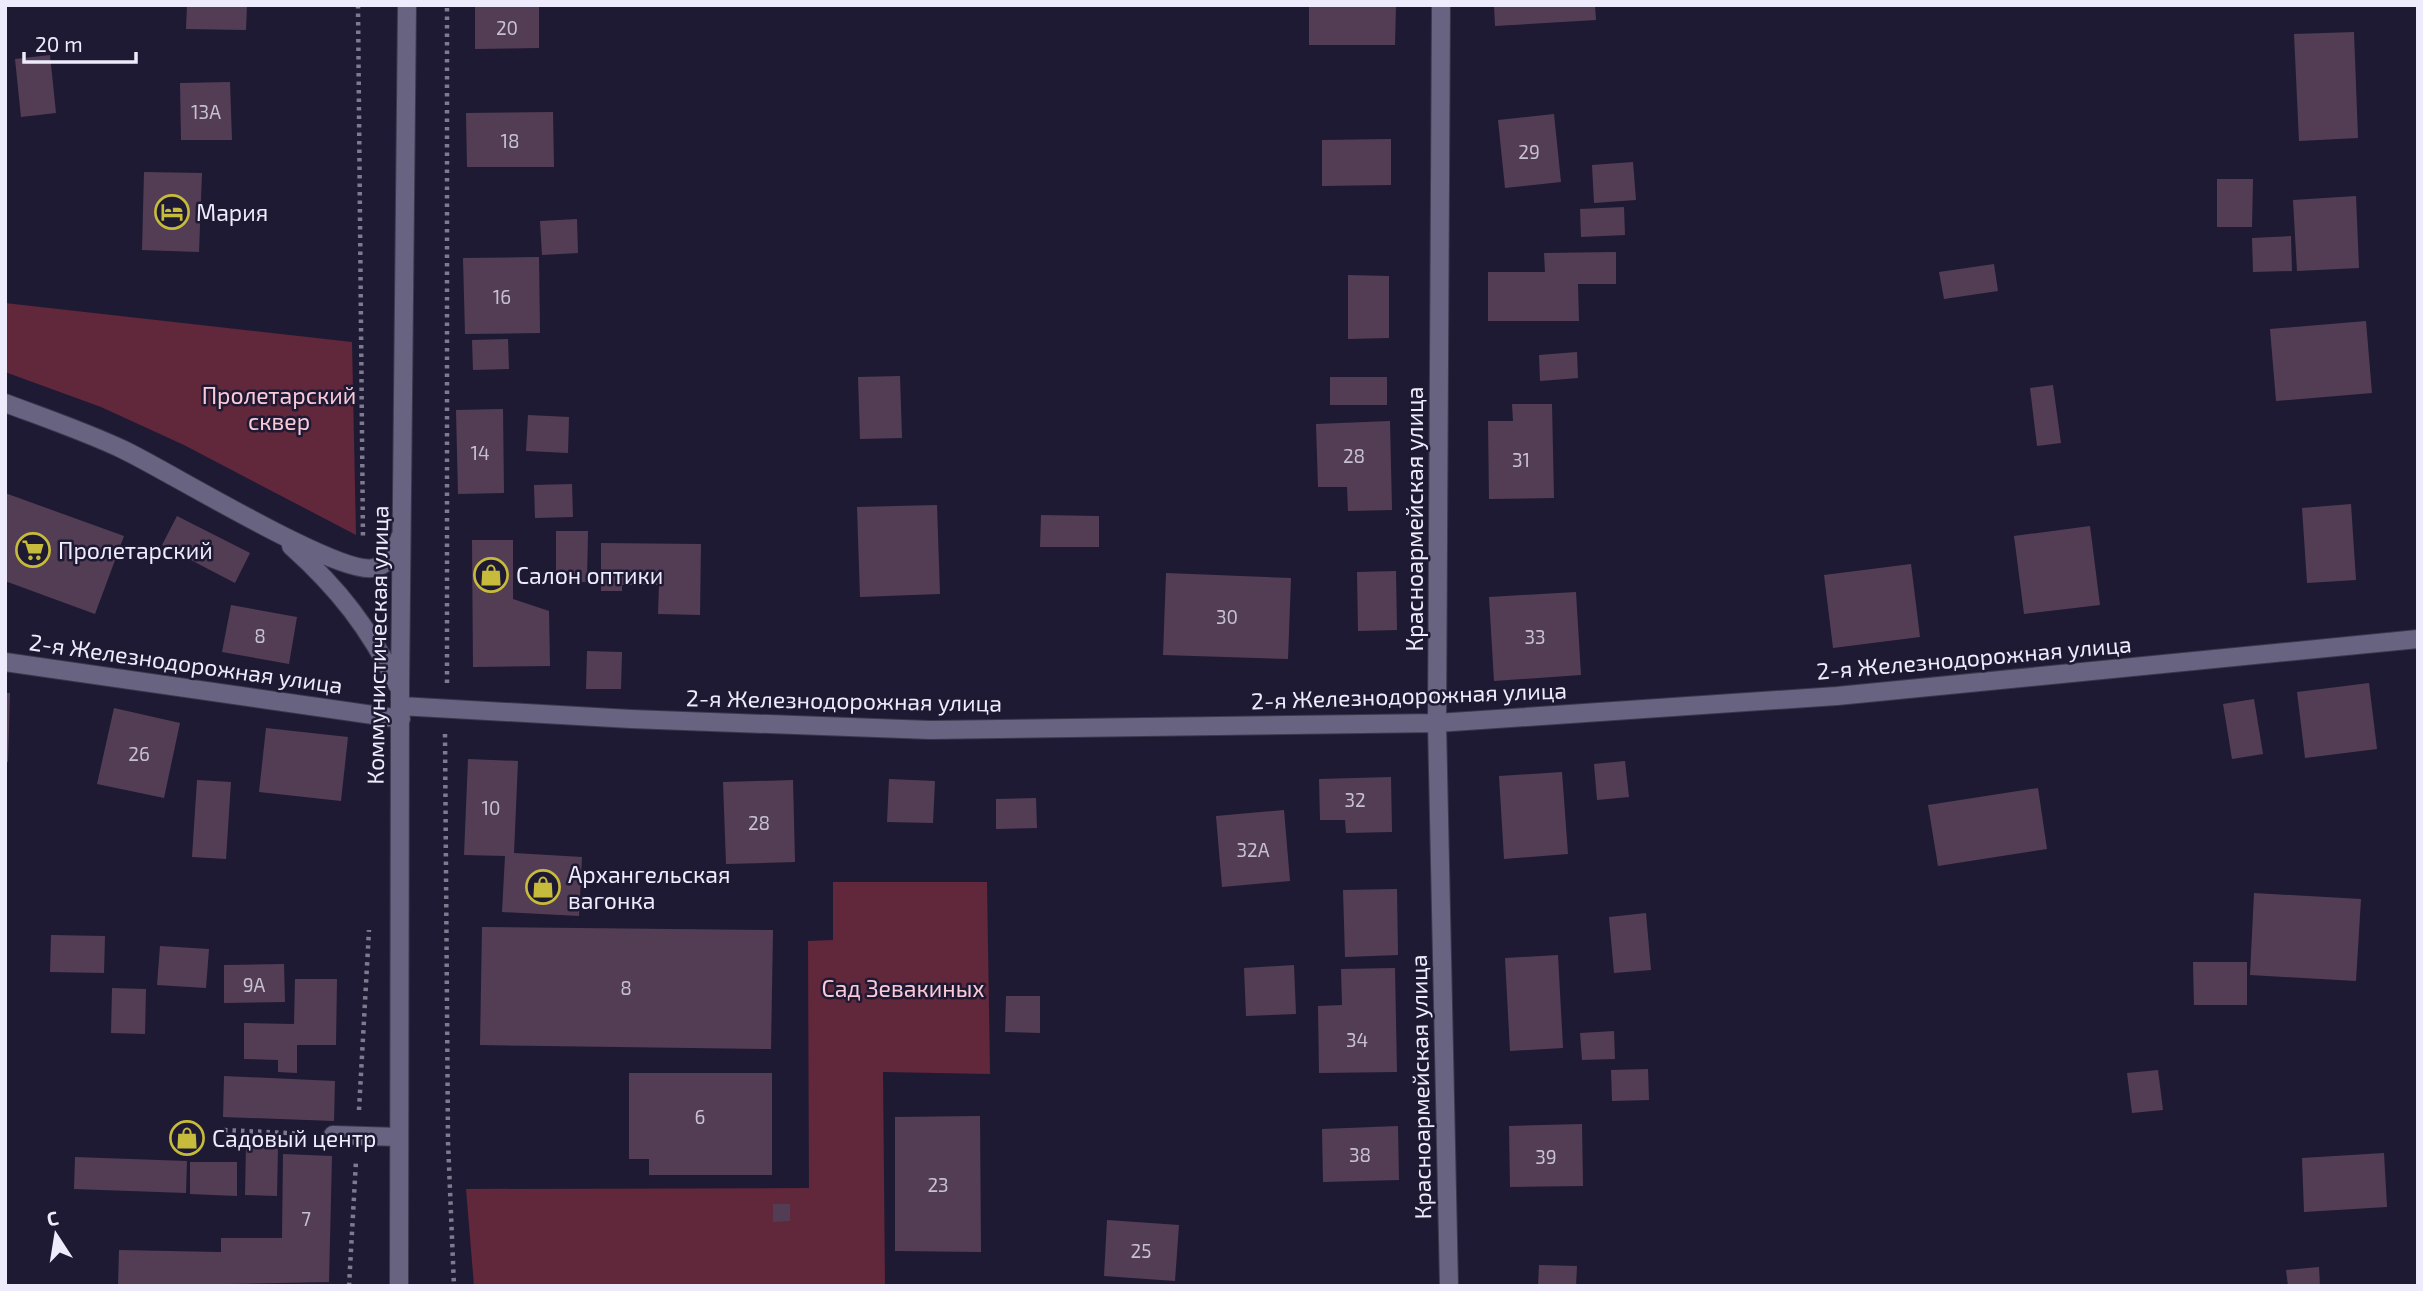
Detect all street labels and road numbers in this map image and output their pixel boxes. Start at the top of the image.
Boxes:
street label: Красноармейская улица [1400,386,1429,652]
street label: Коммунистическая улица [361,505,394,785]
street label: 2-я Железнодорожная улица [27,627,344,700]
street label: 2-я Железнодорожная улица [1815,629,2133,686]
street label: 2-я Железнодорожная улица [1251,675,1567,716]
street label: 2-я Железнодорожная улица [686,683,1002,718]
street label: Красноармейская улица [1404,954,1437,1220]

